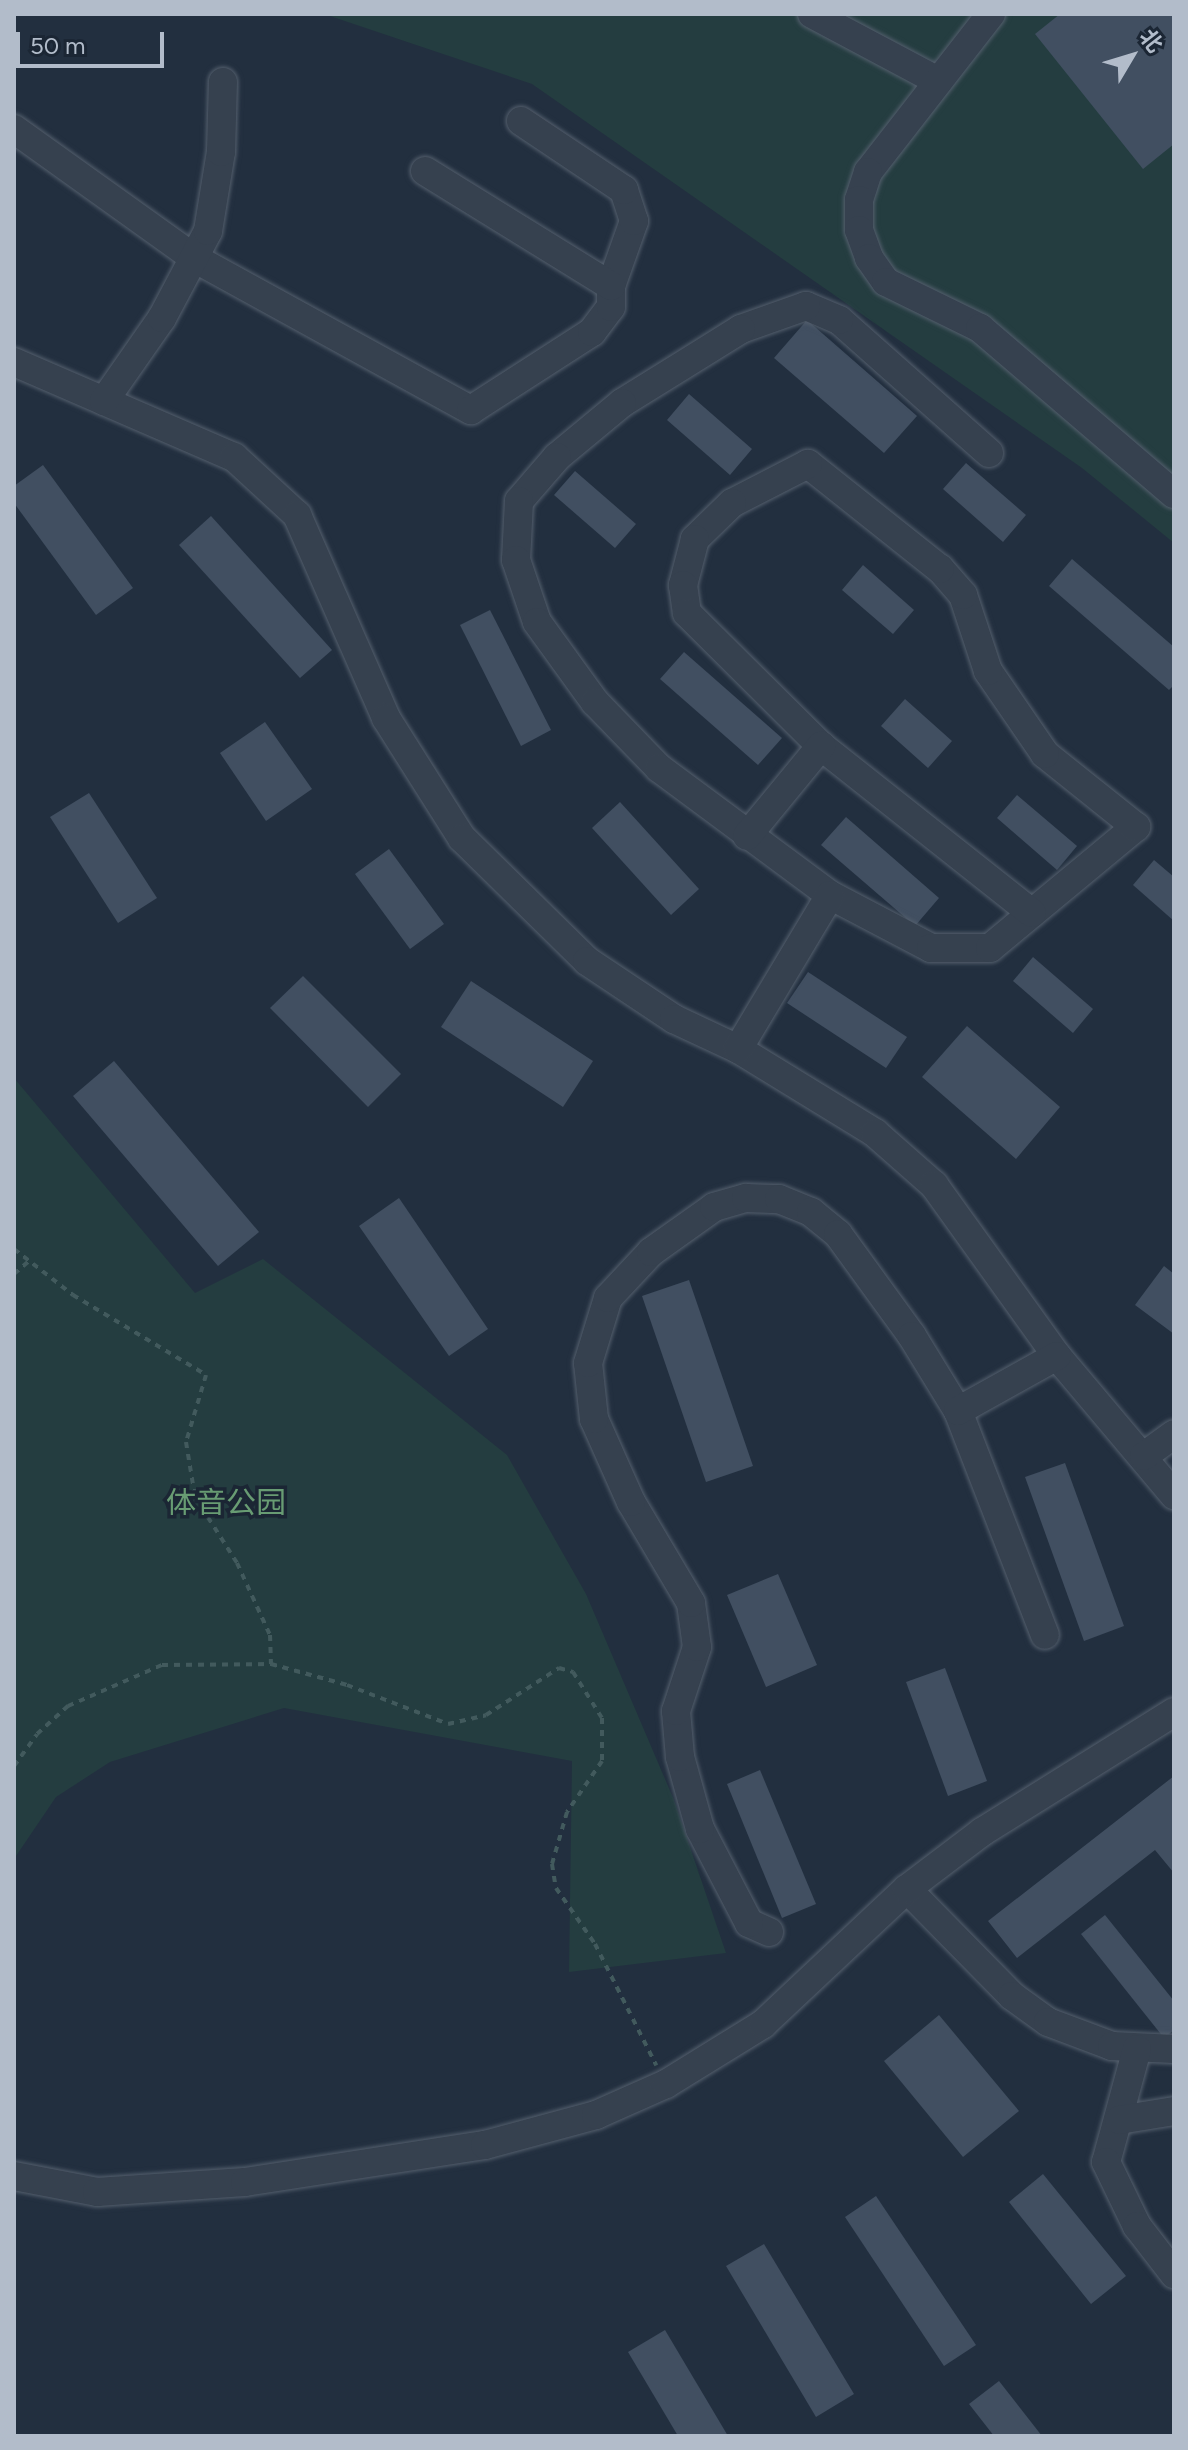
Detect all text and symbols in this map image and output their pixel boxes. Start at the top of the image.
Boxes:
scale bar [20,16,168,66]
north arrow [1092,16,1172,96]
text: 北 [1134,24,1169,58]
text: 50 m [30,31,86,60]
park label: 体音公园 [166,1485,286,1521]

